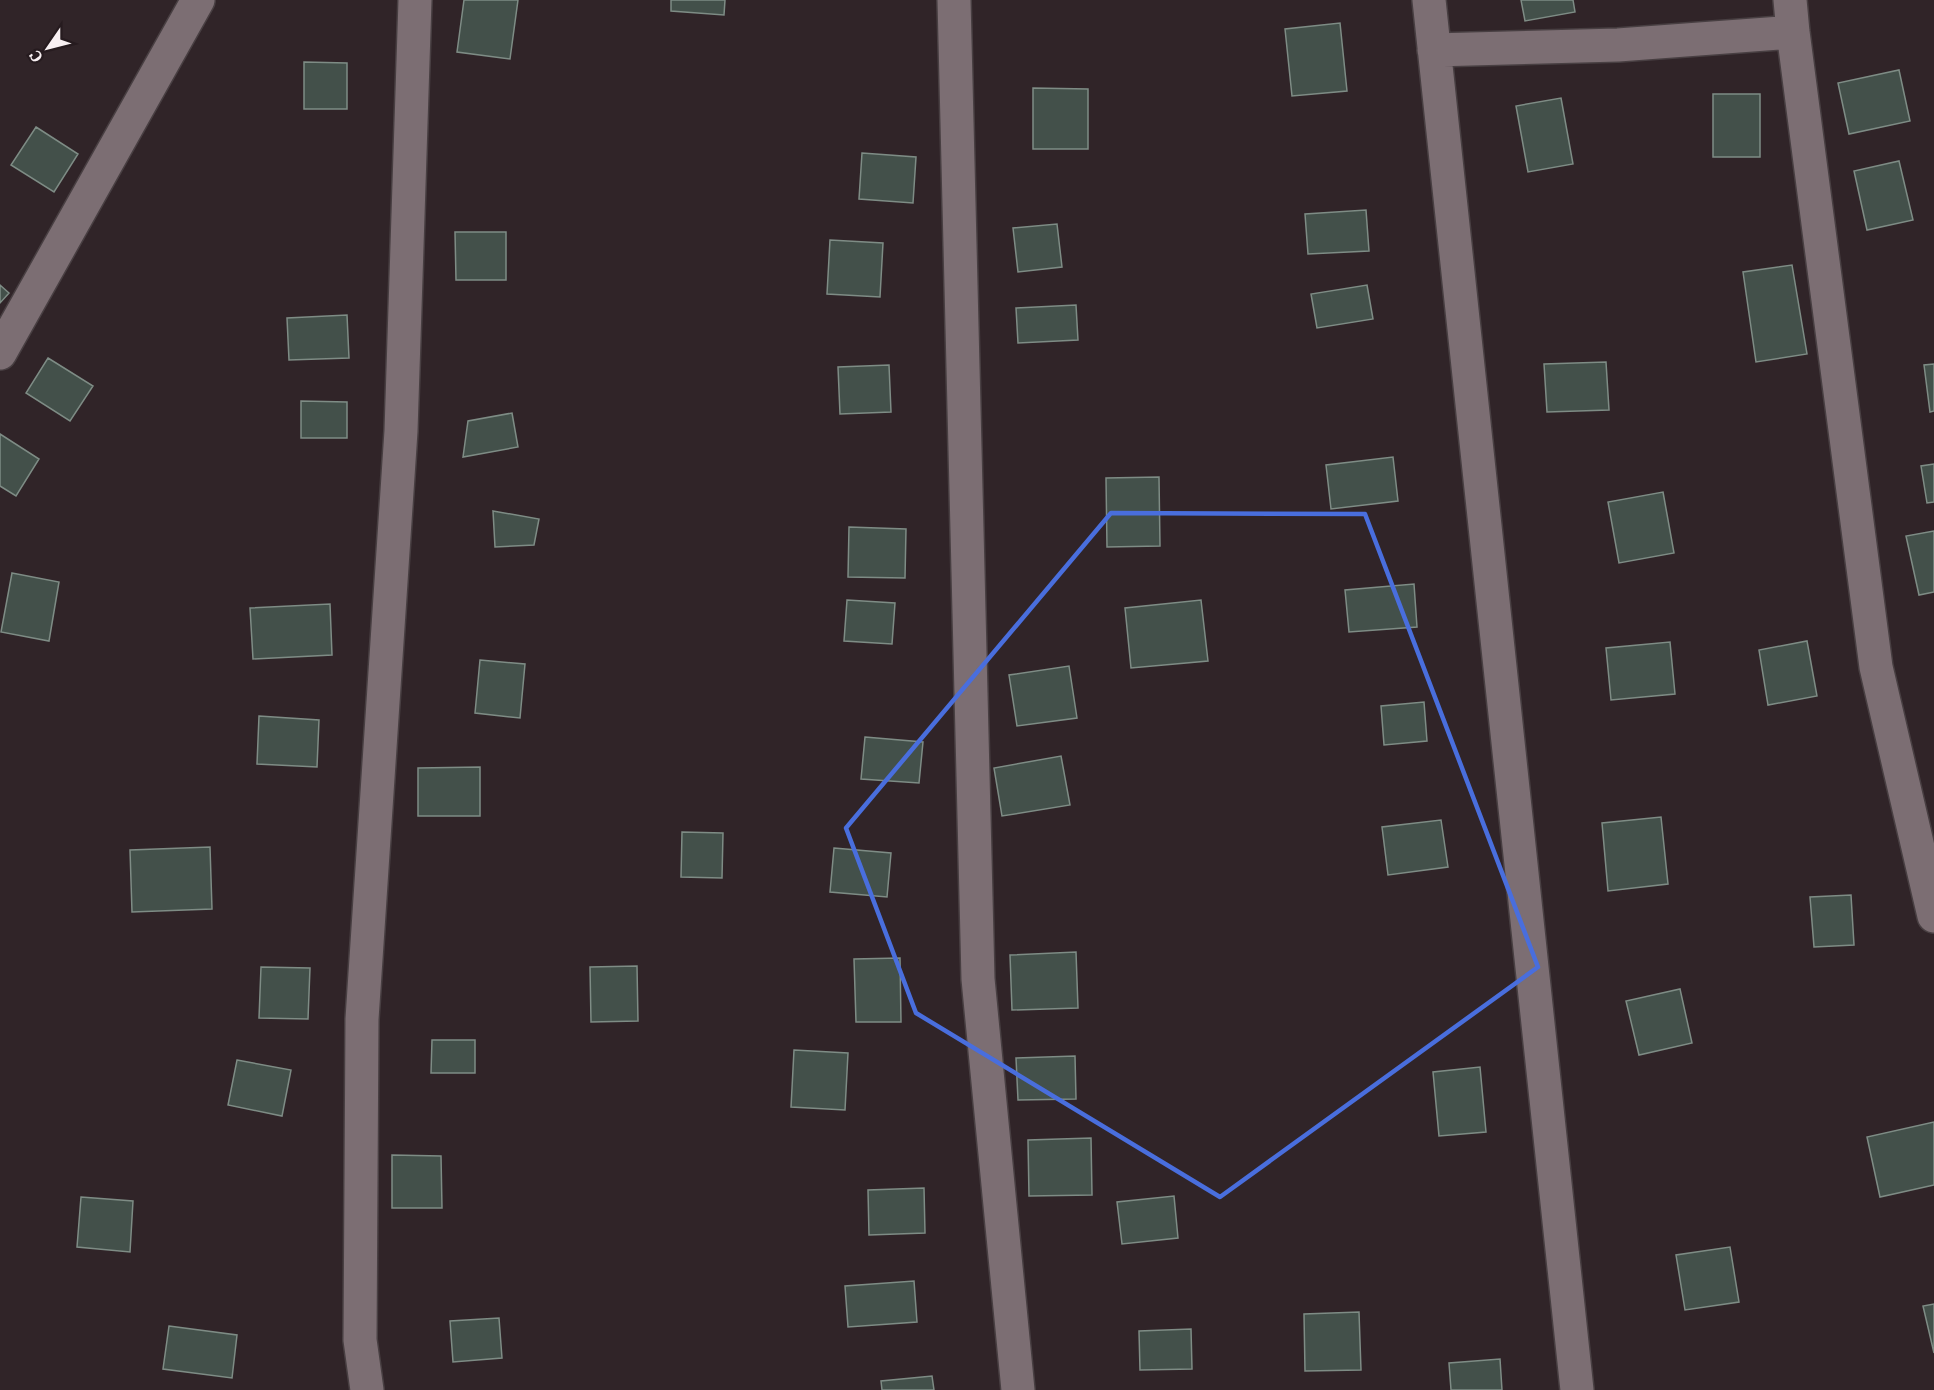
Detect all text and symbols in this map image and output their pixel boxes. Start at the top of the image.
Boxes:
north arrow [18,18,78,78]
text: С [24,47,47,67]

